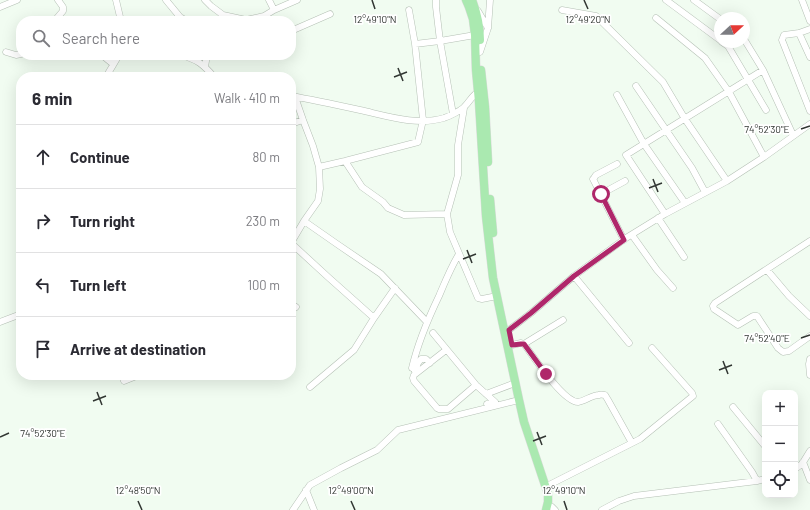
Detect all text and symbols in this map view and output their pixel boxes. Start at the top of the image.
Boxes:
north arrow [714,12,750,48]
text: 12°49'10"N [353,13,397,25]
text: 12°49'20"N [565,13,611,25]
search box [16,16,296,60]
icon: search [30,27,52,49]
text: Search here [62,29,140,47]
text: 6 min [32,88,72,108]
text: Walk · 410 m [214,90,280,106]
text: 74°52'30"E [744,123,790,135]
icon: ahead [32,146,54,168]
text: Continue [70,148,130,166]
text: 80 m [253,149,280,165]
route start [592,185,610,203]
icon: right [32,210,54,232]
text: Turn right [70,212,135,230]
text: 230 m [246,213,280,229]
icon: left [32,274,54,296]
text: Turn left [70,276,126,294]
text: 100 m [247,277,280,293]
text: 74°52'40"E [744,332,790,344]
icon: arrive [32,338,54,360]
text: Arrive at destination [70,340,206,358]
route end [537,365,555,383]
map controls [762,390,798,498]
button: + [762,390,798,426]
button: − [762,426,798,462]
text: 74°52'30"E [20,427,66,439]
button: locate [762,462,798,498]
text: 12°48'50"N [116,484,160,496]
text: 12°49'00"N [328,484,374,496]
text: 12°49'10"N [542,484,586,496]

